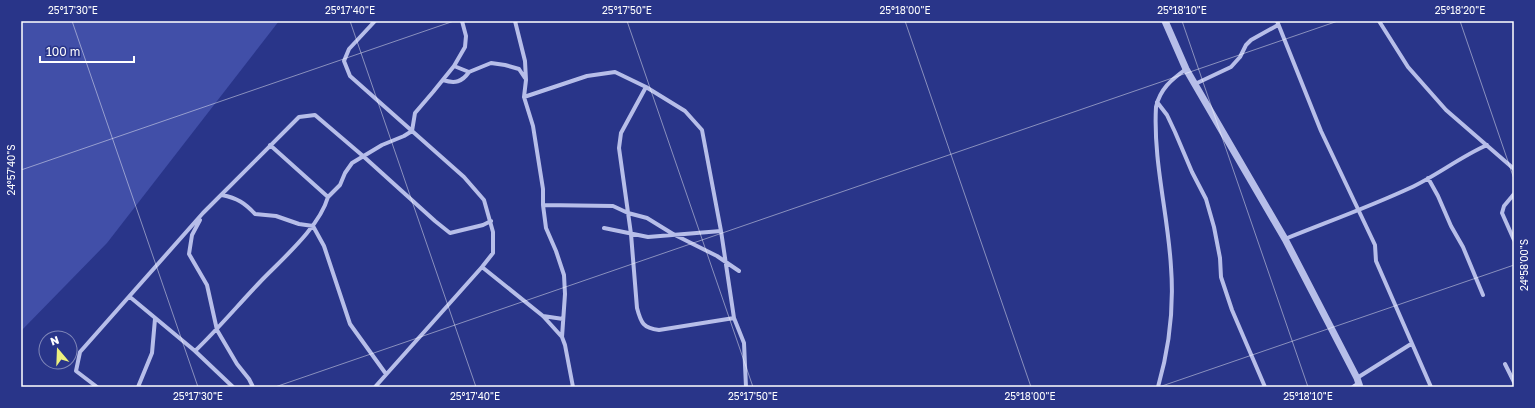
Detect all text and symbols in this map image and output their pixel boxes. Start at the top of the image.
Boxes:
text: 25°17'30"E [48,4,98,16]
text: 25°17'40"E [325,4,375,16]
text: 25°17'50"E [602,4,652,16]
text: 25°18'00"E [879,4,931,16]
text: 25°18'10"E [1157,4,1207,16]
text: 25°18'20"E [1435,4,1485,16]
scale bar [40,38,134,64]
text: 100 m [46,44,80,59]
text: 24°57'40"S [5,144,17,196]
text: 24°58'00"S [1518,239,1530,291]
north arrow [38,330,78,370]
text: N [49,333,61,348]
text: 25°17'30"E [173,390,223,402]
text: 25°17'40"E [450,390,500,402]
text: 25°17'50"E [728,390,778,402]
text: 25°18'00"E [1004,390,1056,402]
text: 25°18'10"E [1283,390,1333,402]

